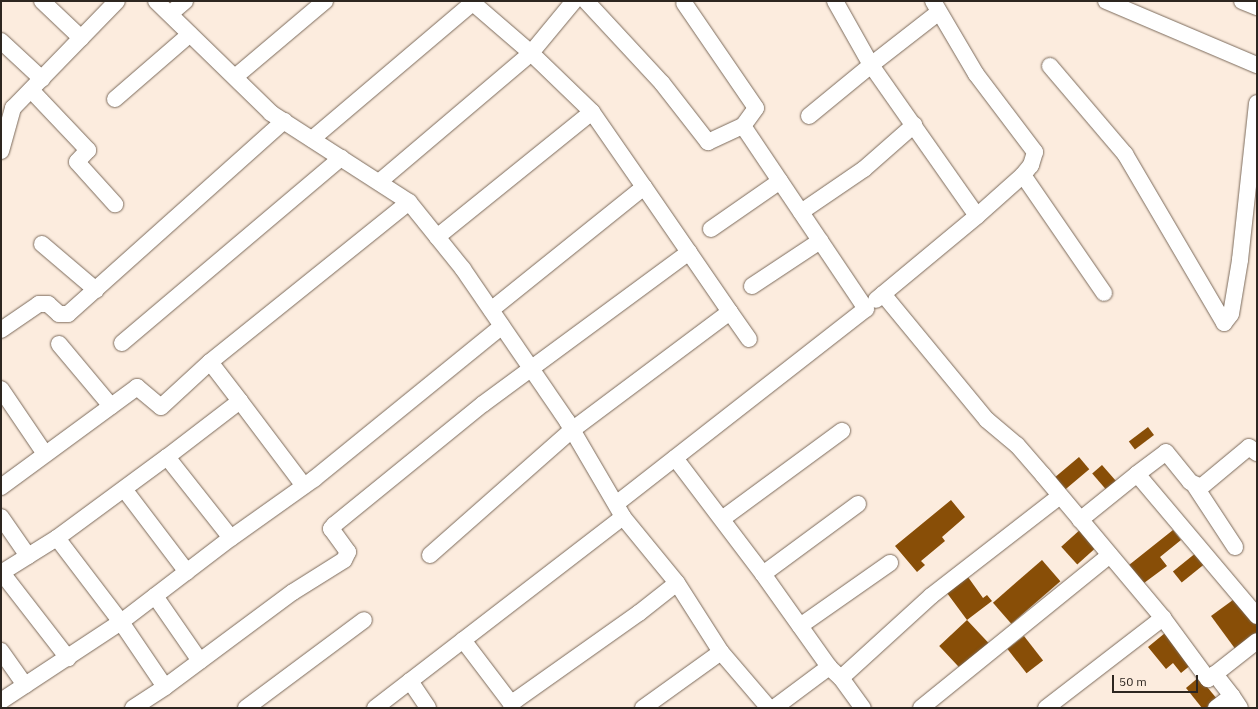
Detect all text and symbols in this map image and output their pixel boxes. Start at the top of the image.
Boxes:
scale bar [1114,667,1200,693]
text: 50 m [1119,674,1147,689]

